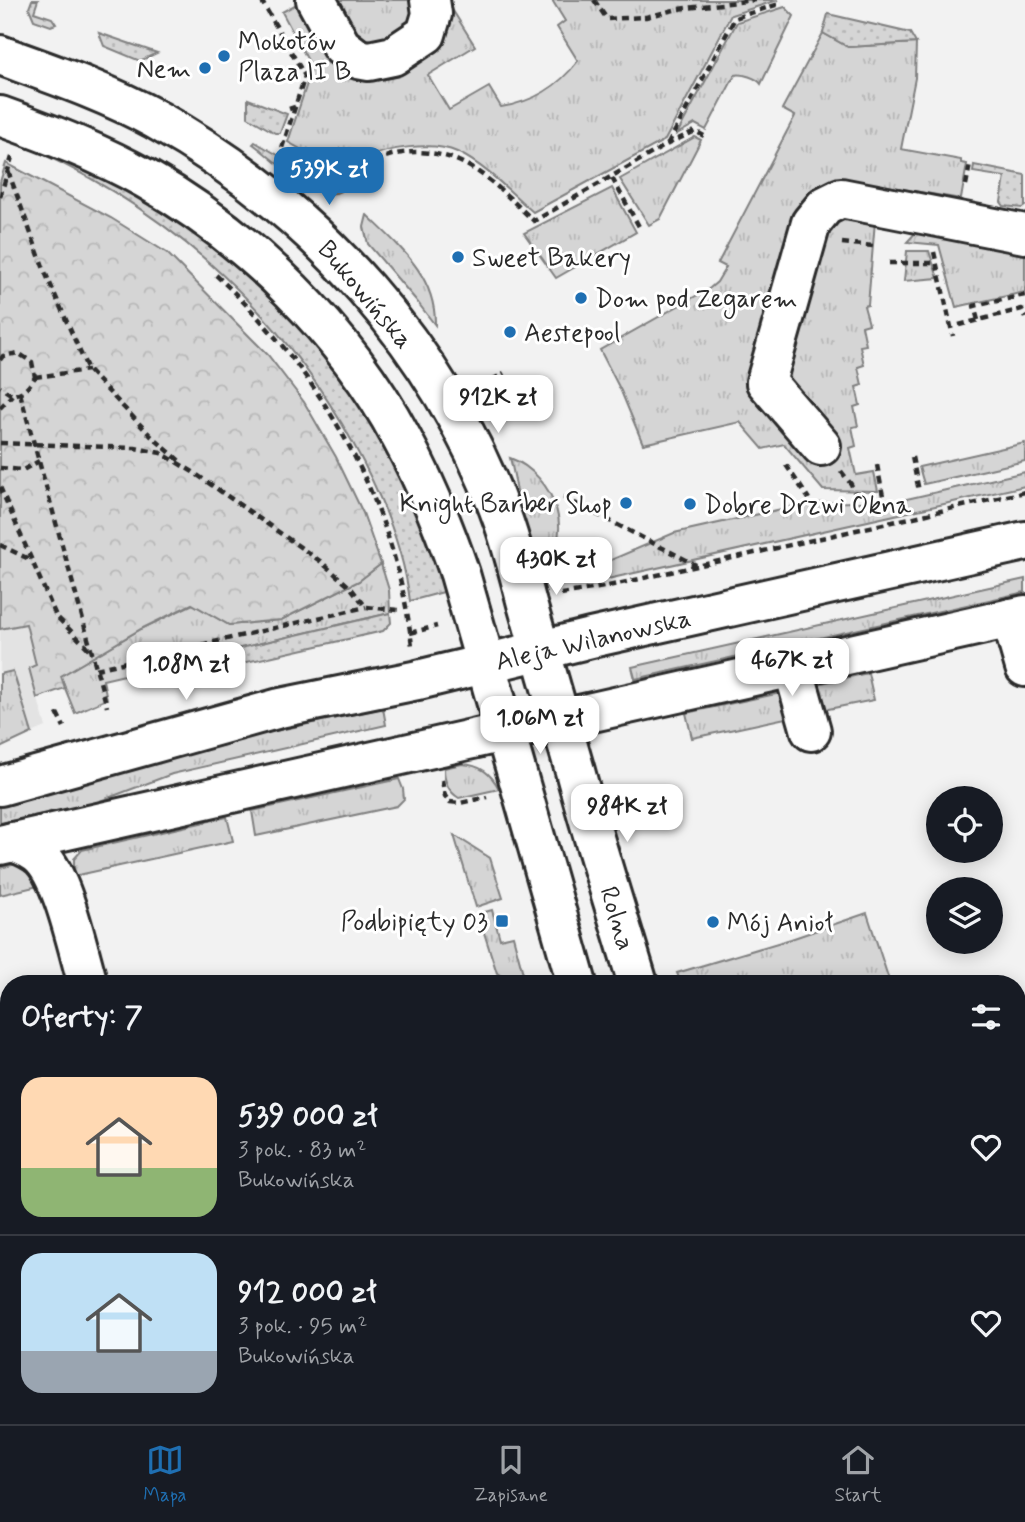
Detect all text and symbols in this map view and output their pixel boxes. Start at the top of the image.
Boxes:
place label: Mokotów Plaza II B [238,26,351,90]
marker: Mokotów Plaza II B [216,48,232,64]
place label: Nem [137,53,191,87]
marker: Nem [197,60,213,76]
pin: 539K zł [264,148,394,207]
text: 539K zł [290,155,368,185]
street label: Bukowińska [309,234,420,357]
place label: Sweet Bakery [472,242,631,276]
marker: Sweet Bakery [450,249,466,265]
place label: Dom pod Zegarem [595,283,798,319]
marker: Dom pod Zegarem [573,290,589,306]
place label: Aestepool [524,317,620,351]
marker: Aestepool [502,324,518,340]
pin: 912K zł [433,376,563,435]
text: 912K zł [459,383,537,413]
place label: Knight Barber Shop [399,488,612,524]
place label: Dobre Drzwi Okna [704,489,911,523]
marker: Knight Barber Shop [618,495,634,511]
marker: Dobre Drzwi Okna [682,496,698,512]
pin: 430K zł [491,538,621,597]
text: 430K zł [516,545,596,575]
street label: Aleja Wilanowska [492,602,695,680]
pin: 467K zł [727,638,857,698]
pin: 1.08M zł [114,642,258,702]
text: 467K zł [751,646,833,676]
text: 1.08M zł [142,650,230,680]
pin: 1.06M zł [468,696,612,756]
text: 1.06M zł [496,704,584,734]
pin: 984K zł [562,784,692,844]
map controls [926,786,1003,954]
button: locate [926,786,1003,863]
text: 984K zł [587,792,667,822]
button: layers [926,877,1003,954]
street label: Rolna [590,883,642,955]
place label: Podbipięty 03 [341,906,488,940]
place label: Mój Anioł [727,907,833,941]
marker: Podbipięty 03 [494,913,510,929]
marker: Mój Anioł [705,914,721,930]
text: Oferty: 7 [21,998,143,1037]
icon: filters [967,998,1005,1036]
text: 539 000 zł [238,1097,378,1136]
icon: home [77,1105,161,1189]
icon: heart [967,1128,1005,1166]
text: 3 pok. · 83 m² [238,1136,367,1166]
text: Bukowińska [238,1166,355,1196]
text: 912 000 zł [238,1273,377,1312]
icon: home [77,1281,161,1365]
icon: heart [967,1304,1005,1342]
text: 3 pok. · 95 m² [238,1312,367,1342]
text: Bukowińska [238,1342,355,1372]
tab: Mapa [143,1441,187,1508]
tab: Zapisane [473,1441,548,1508]
tab: Start [835,1441,882,1508]

